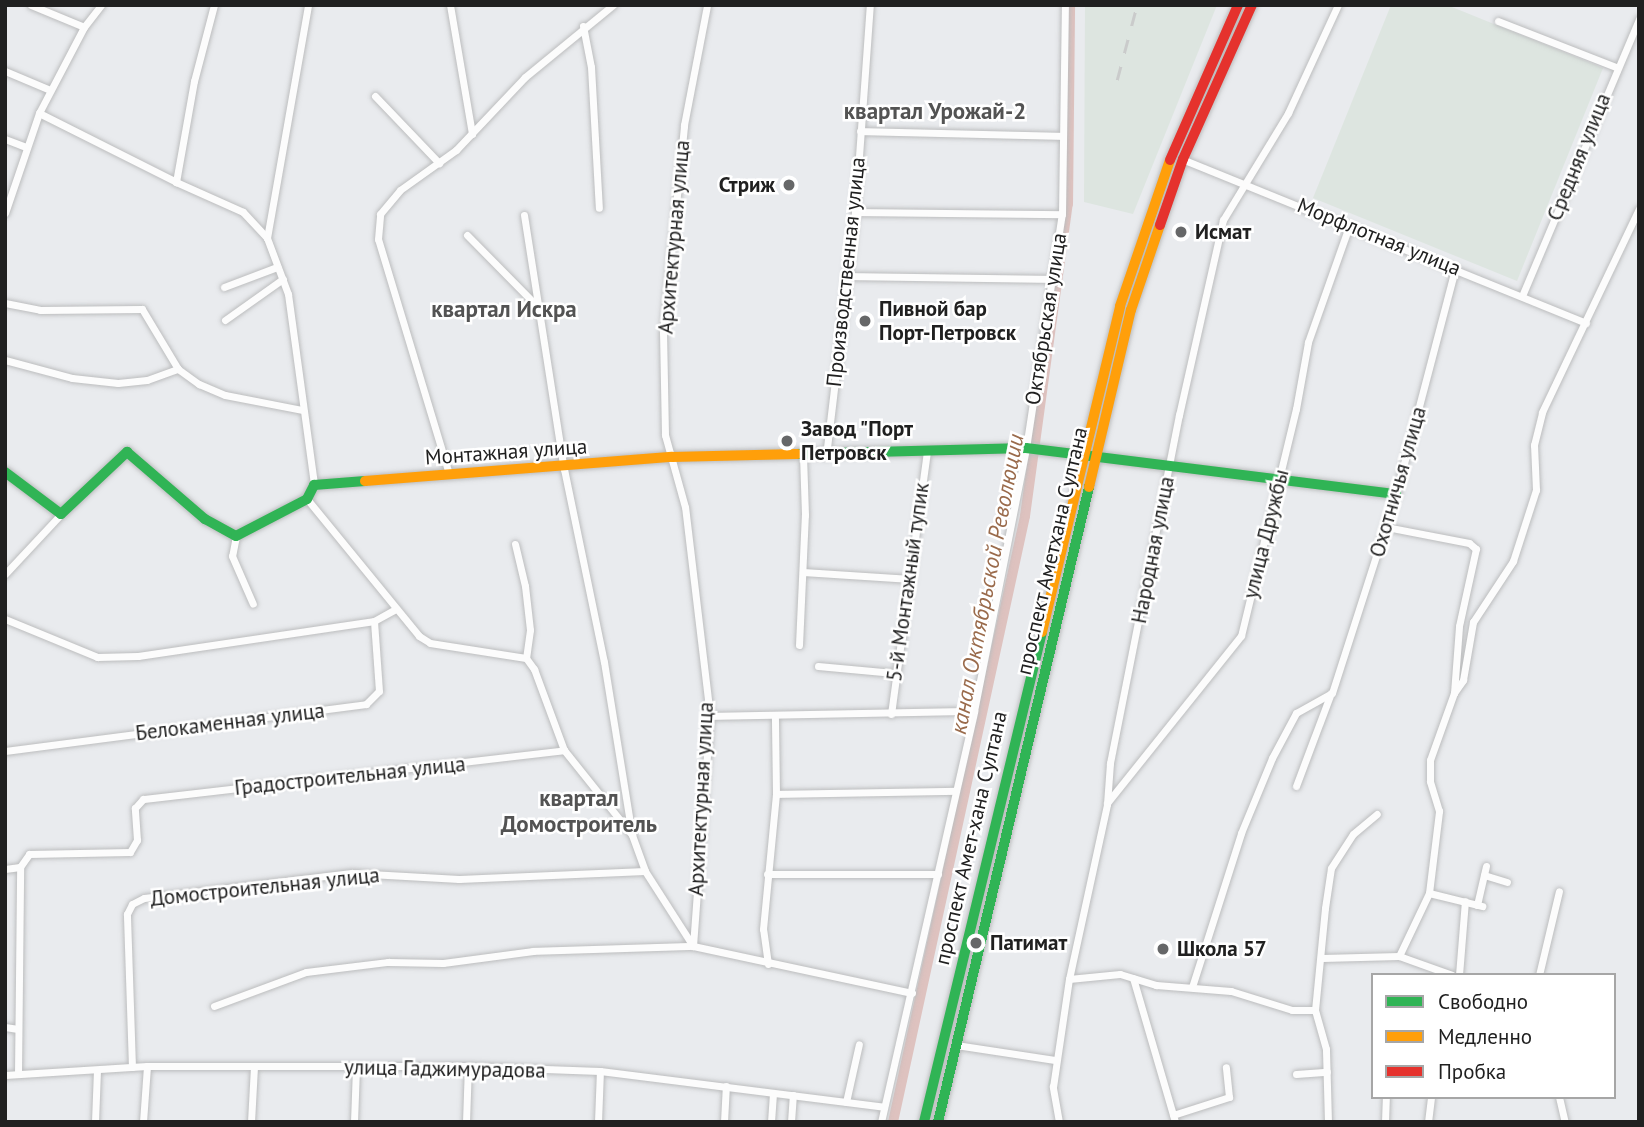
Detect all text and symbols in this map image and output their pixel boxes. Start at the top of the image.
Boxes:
street label: Средняя улица [1542,90,1616,224]
district label: квартал Урожай-2 [843,97,1027,125]
street label: Архитектурная улица [653,139,695,335]
street label: Производственная улица [821,156,871,388]
place label: Стриж [719,172,775,198]
marker: Стриж [781,177,797,193]
street label: Морфлотная улица [1294,193,1464,281]
place label: Исмат [1195,219,1251,245]
marker: Исмат [1173,224,1189,240]
street label: Октябрьская улица [1020,231,1072,407]
district label: квартал Искра [431,295,577,323]
place label: Пивной бар Порт-Петровск [879,296,1016,346]
marker: Пивной бар Порт-Петровск [857,313,873,329]
street label: Охотничья улица [1364,404,1432,560]
place label: Завод "Порт Петровск [801,416,915,466]
street label: проспект Аметхана Султана [1011,424,1093,678]
water label: канал Октябрьской Революции [944,431,1030,737]
marker: Завод "Порт Петровск [779,433,795,449]
street label: Монтажная улица [424,434,588,470]
street label: улица Дружбы [1238,466,1294,602]
street label: Народная улица [1126,474,1180,626]
street label: 5-й Монтажный тупик [882,481,934,683]
street label: Белокаменная улица [134,698,326,746]
street label: Архитектурная улица [683,701,719,897]
street label: проспект Амет-хана Султана [929,708,1013,968]
street label: Градостроительная улица [233,751,467,801]
district label: квартал Домостроитель [501,784,657,838]
street label: Домостроительная улица [149,862,381,912]
place label: Патимат [990,930,1067,956]
marker: Патимат [968,935,984,951]
place label: Школа 57 [1177,936,1267,962]
marker: Школа 57 [1155,941,1171,957]
legend [1371,973,1616,1099]
text: Свободно [1438,988,1528,1015]
text: Медленно [1438,1023,1532,1050]
street label: улица Гаджимурадова [344,1055,546,1083]
text: Пробка [1438,1058,1506,1085]

